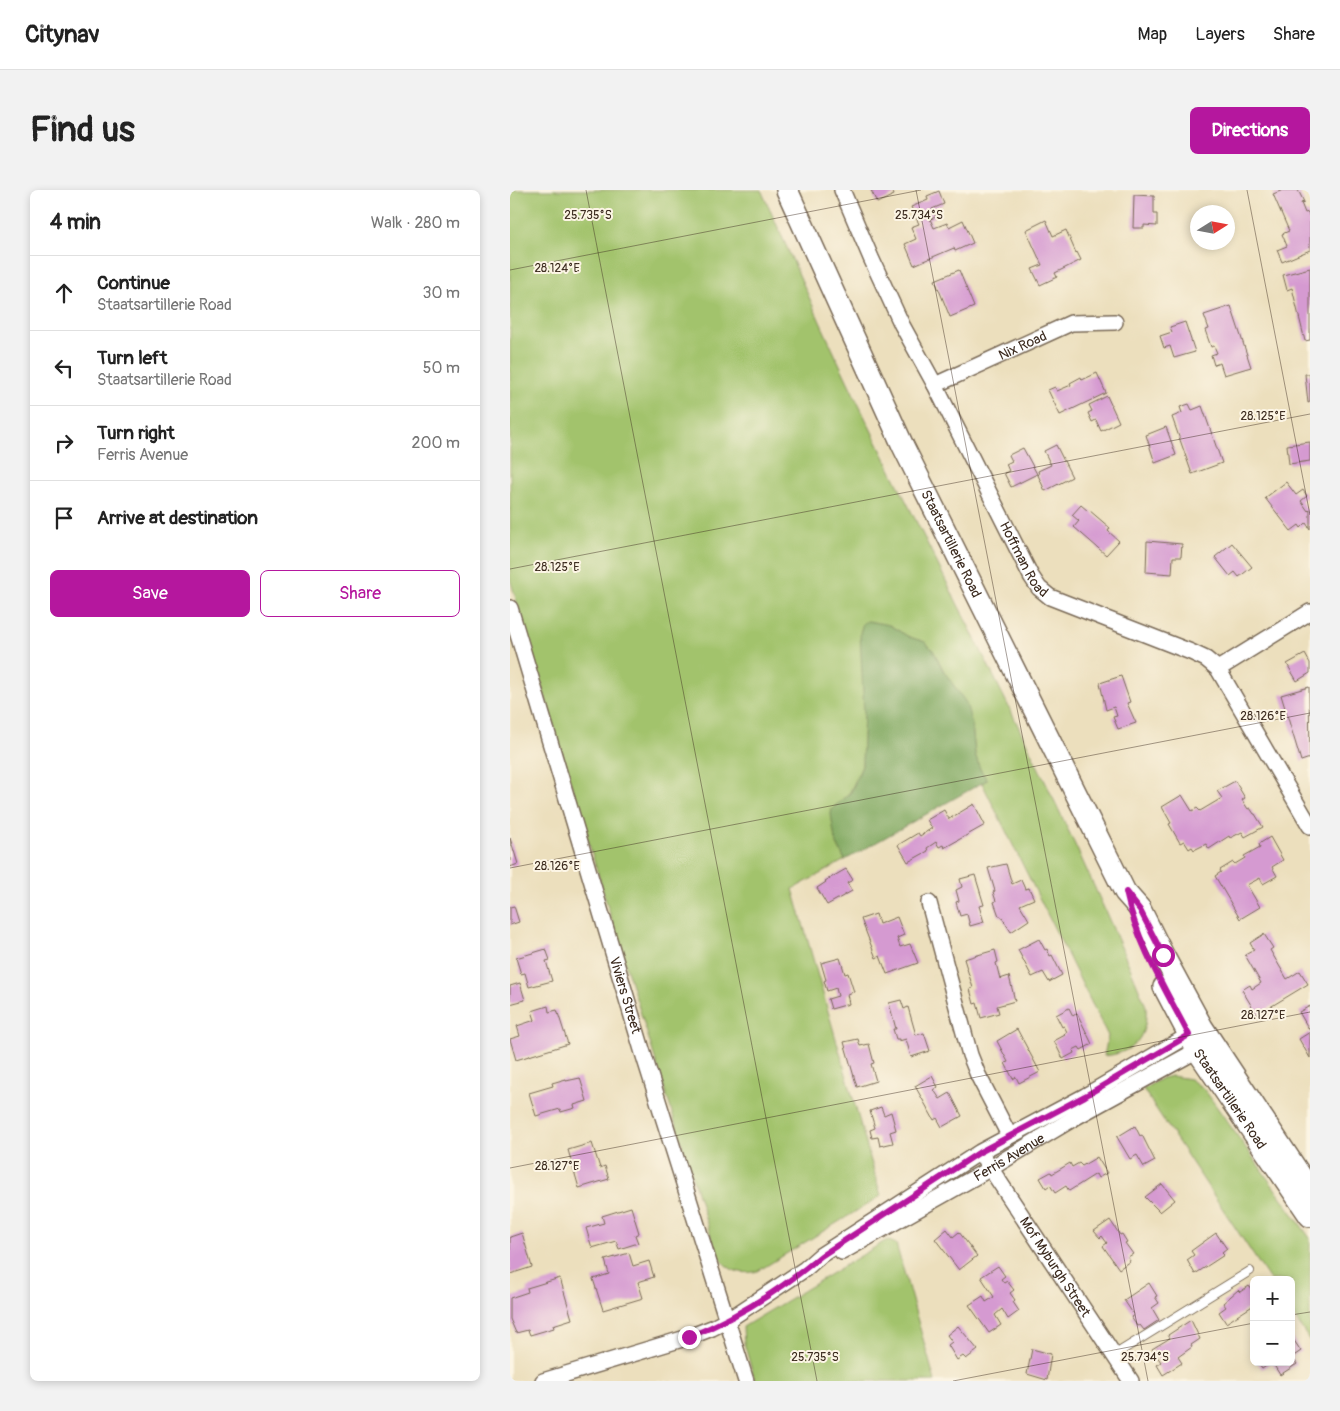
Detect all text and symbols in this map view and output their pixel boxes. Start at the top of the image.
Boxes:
text: Citynav [25,20,100,49]
text: Map [1138,23,1167,46]
text: Layers [1195,23,1245,46]
text: Share [1273,23,1315,46]
button: Directions [1190,107,1310,154]
text: Find us [30,108,135,152]
north arrow [1190,205,1235,250]
text: 25.735°S [564,208,612,223]
text: 25.734°S [895,208,943,223]
text: 4 min [50,209,101,236]
text: Walk · 280 m [371,213,460,233]
text: 28.124°E [534,261,580,276]
text: Continue [97,271,170,295]
icon: ahead [50,279,78,307]
text: 30 m [422,283,460,303]
text: Staatsartillerie Road [97,295,232,315]
street label: Nix Road [996,327,1049,364]
text: Turn left [97,346,167,370]
icon: left [50,354,78,382]
text: 50 m [423,358,460,378]
text: Staatsartillerie Road [97,370,232,390]
text: 28.125°E [1241,409,1285,424]
text: Turn right [97,421,175,445]
icon: right [50,429,78,457]
text: 200 m [412,433,460,453]
text: Ferris Avenue [97,445,188,465]
street label: Staatsartillerie Road [917,487,985,601]
icon: arrive [50,504,78,532]
text: Arrive at destination [97,506,258,530]
street label: Hoffman Road [996,519,1052,601]
text: 28.125°E [535,560,579,575]
button: Save [50,570,250,617]
button: Share [260,570,460,617]
text: 28.126°E [1240,709,1286,724]
text: 28.126°E [534,859,580,874]
route start [1152,944,1175,967]
street label: Viviers Street [606,955,645,1036]
text: 28.127°E [1241,1008,1285,1023]
street label: Staatsartillerie Road [1189,1045,1270,1153]
street label: Ferris Avenue [971,1130,1048,1185]
text: 28.127°E [535,1159,579,1174]
street label: Mof Myburgh Street [1016,1214,1094,1321]
map controls [1250,1276,1295,1366]
button: + [1250,1276,1295,1321]
button: − [1250,1321,1295,1366]
route end [678,1326,701,1349]
text: 25.735°S [791,1350,839,1365]
text: 25.734°S [1121,1350,1169,1365]

